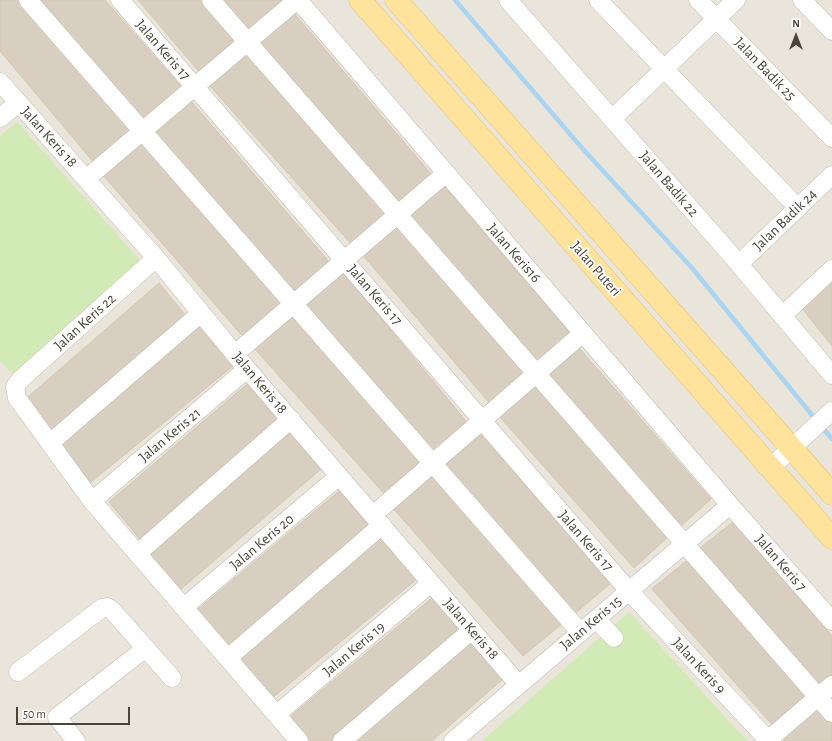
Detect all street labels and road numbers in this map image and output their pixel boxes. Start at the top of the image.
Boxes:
street label: Jalan Keris 17 [132,16,194,84]
street label: Jalan Badik 25 [730,34,800,104]
street label: Jalan Keris 18 [17,103,81,171]
street label: Jalan Badik 22 [636,147,702,221]
street label: Jalan Badik 24 [749,185,821,255]
street label: Jalan Keris16 [483,220,545,286]
street label: Jalan Puteri [567,238,625,300]
street label: Jalan Keris 17 [344,261,406,329]
street label: Jalan Keris 22 [50,290,120,354]
street label: Jalan Keris 18 [229,348,291,418]
street label: Jalan Keris 21 [135,404,205,466]
street label: Jalan Keris 17 [555,507,617,575]
street label: Jalan Keris 20 [226,510,298,574]
street label: Jalan Keris 7 [751,531,811,595]
street label: Jalan Keris 15 [557,592,625,654]
street label: Jalan Keris 18 [439,595,503,663]
street label: Jalan Keris 19 [319,618,389,680]
street label: Jalan Keris 9 [668,634,730,698]

